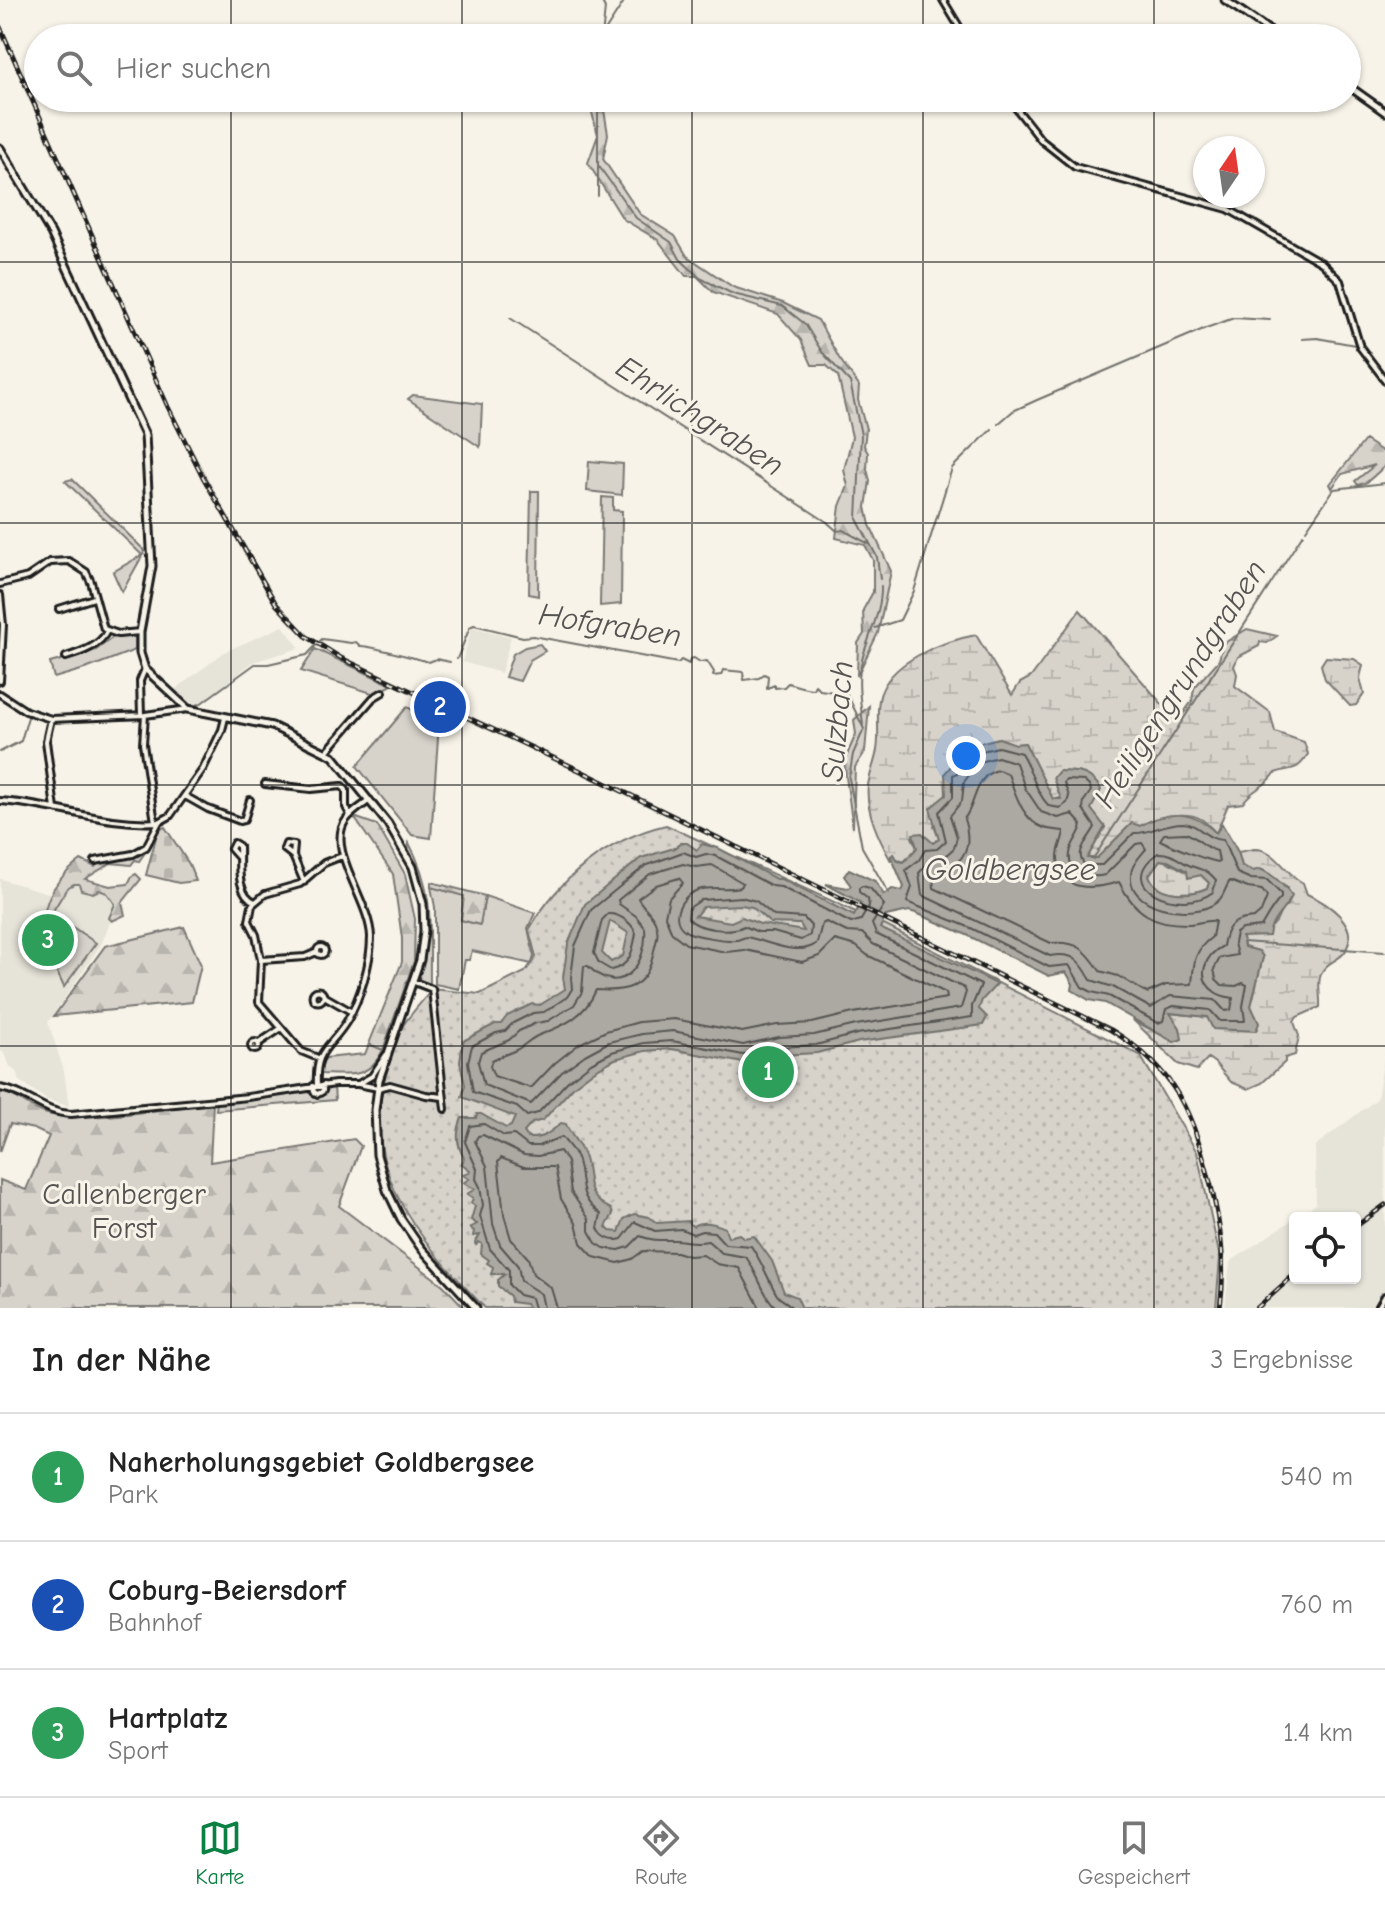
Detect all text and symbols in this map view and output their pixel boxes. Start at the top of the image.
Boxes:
search box [24,24,1361,112]
icon: search [52,46,96,90]
text: Hier suchen [116,51,271,86]
north arrow [1193,136,1265,208]
water label: Ehrlichgraben [609,348,791,484]
water label: Heiligengrundgraben [1086,553,1274,815]
water label: Hofgraben [536,595,684,655]
water label: Sulzbach [813,659,861,783]
pin: 2 [414,677,466,737]
your location [946,736,986,776]
water label: Goldbergsee [924,851,1096,888]
pin: 3 [22,910,74,970]
pin: 1 [742,1042,794,1102]
park label: Callenberger Forst [42,1177,206,1246]
map controls [1289,1212,1361,1284]
button: locate [1289,1212,1361,1284]
text: In der Nähe [32,1340,211,1380]
text: 3 Ergebnisse [1210,1345,1353,1375]
text: Naherholungsgebiet Goldbergsee [108,1445,534,1480]
text: 1 [53,1462,63,1492]
text: 540 m [1280,1462,1353,1492]
text: Park [108,1480,158,1510]
text: Coburg-Beiersdorf [108,1573,346,1608]
text: 2 [52,1590,64,1620]
text: 760 m [1281,1590,1353,1620]
text: Bahnhof [108,1608,201,1638]
text: Hartplatz [108,1701,227,1736]
text: 3 [52,1718,64,1748]
text: 1.4 km [1283,1718,1353,1748]
text: Sport [108,1736,168,1766]
tab: Karte [195,1816,244,1890]
tab: Route [635,1816,687,1890]
tab: Gespeichert [1078,1816,1190,1890]

